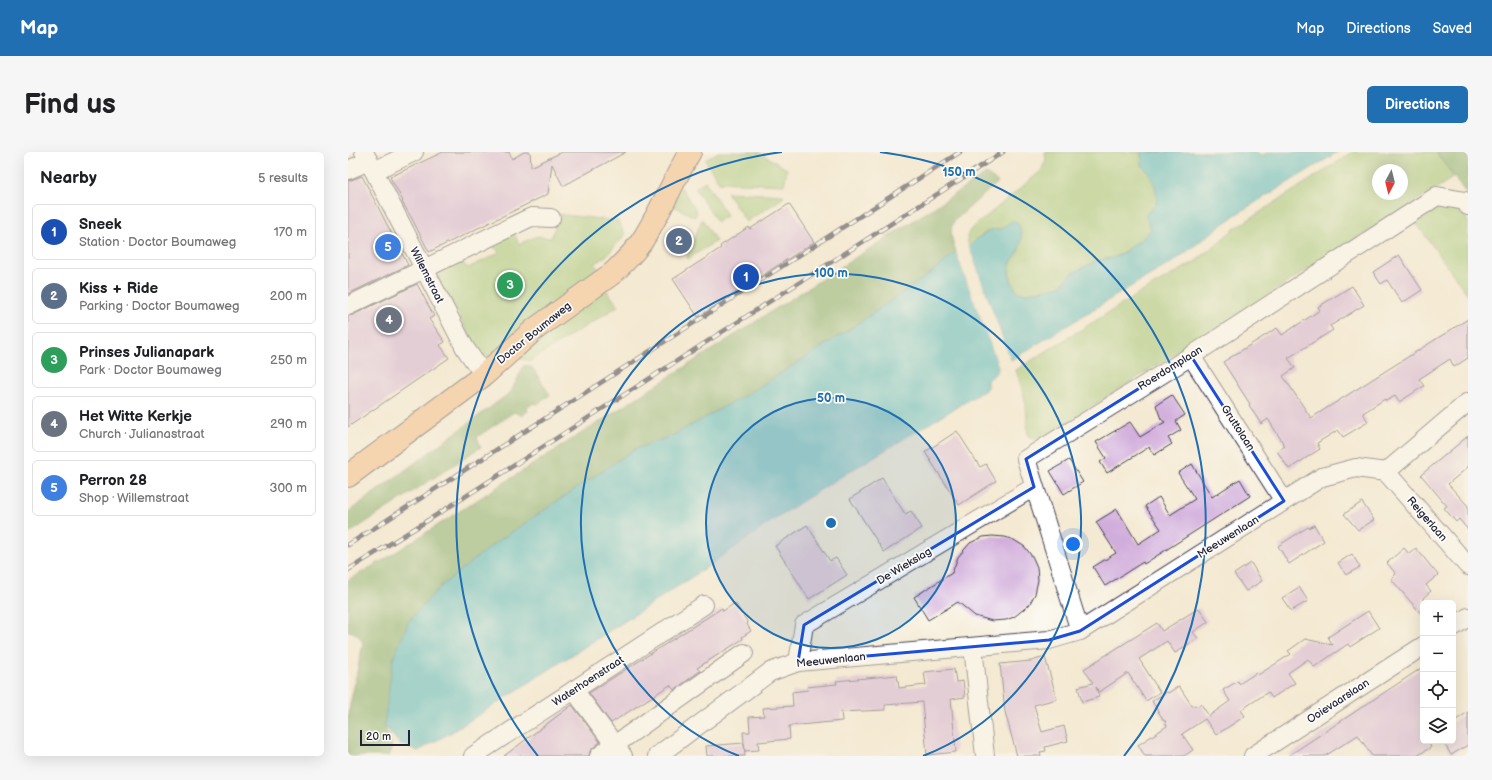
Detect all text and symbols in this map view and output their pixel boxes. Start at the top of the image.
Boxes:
text: Map [20,17,58,40]
text: Map [1296,20,1324,37]
text: Directions [1346,20,1411,37]
text: Saved [1433,20,1472,37]
button: Directions [1367,86,1468,123]
text: Find us [24,88,116,121]
north arrow [1372,164,1408,200]
text: 150 m [943,165,975,180]
text: Nearby [40,168,97,188]
text: 5 results [258,170,308,186]
text: Sneek [79,215,122,234]
text: 1 [51,224,57,240]
text: 170 m [274,224,307,240]
pin: 2 [666,226,692,256]
pin: 5 [375,232,401,262]
text: Station · Doctor Boumaweg [79,234,236,250]
street label: Willemstraat [407,245,447,306]
pin: 1 [733,262,759,292]
text: 100 m [814,266,848,281]
pin: 3 [497,270,523,300]
text: Kiss + Ride [79,279,158,298]
text: 2 [50,288,58,304]
text: 200 m [270,288,307,304]
text: Parking · Doctor Boumaweg [79,298,240,314]
street label: Doctor Boumaweg [494,299,574,367]
pin: 4 [376,305,402,335]
text: Prinses Julianapark [79,343,214,362]
street label: Roerdomplaan [1135,343,1205,393]
text: 3 [50,352,58,368]
text: 250 m [270,352,307,368]
text: Park · Doctor Boumaweg [79,362,222,378]
text: 50 m [817,391,845,406]
street label: Gruttolaan [1218,403,1258,453]
text: Het Witte Kerkje [79,407,192,426]
text: 4 [50,416,58,432]
text: 290 m [270,416,307,432]
text: Church · Julianastraat [79,426,205,442]
text: Perron 28 [79,471,147,490]
text: 5 [50,480,58,496]
text: 300 m [269,480,307,496]
text: Shop · Willemstraat [79,490,189,506]
street label: Reigerlaan [1404,494,1450,544]
street label: Meeuwenlaan [1195,513,1261,561]
centre of rings [824,516,838,530]
your location [1063,534,1083,554]
street label: De Wiekslag [874,545,934,587]
map controls [1420,600,1456,744]
button: + [1420,600,1456,636]
button: − [1420,636,1456,672]
street label: Meeuwenlaan [796,650,866,670]
street label: Waterhoenstraat [550,653,627,709]
button: locate [1420,672,1456,708]
street label: Ooievaarslaan [1304,676,1372,726]
button: layers [1420,708,1456,744]
scale bar [360,728,410,747]
text: 20 m [366,730,391,743]

